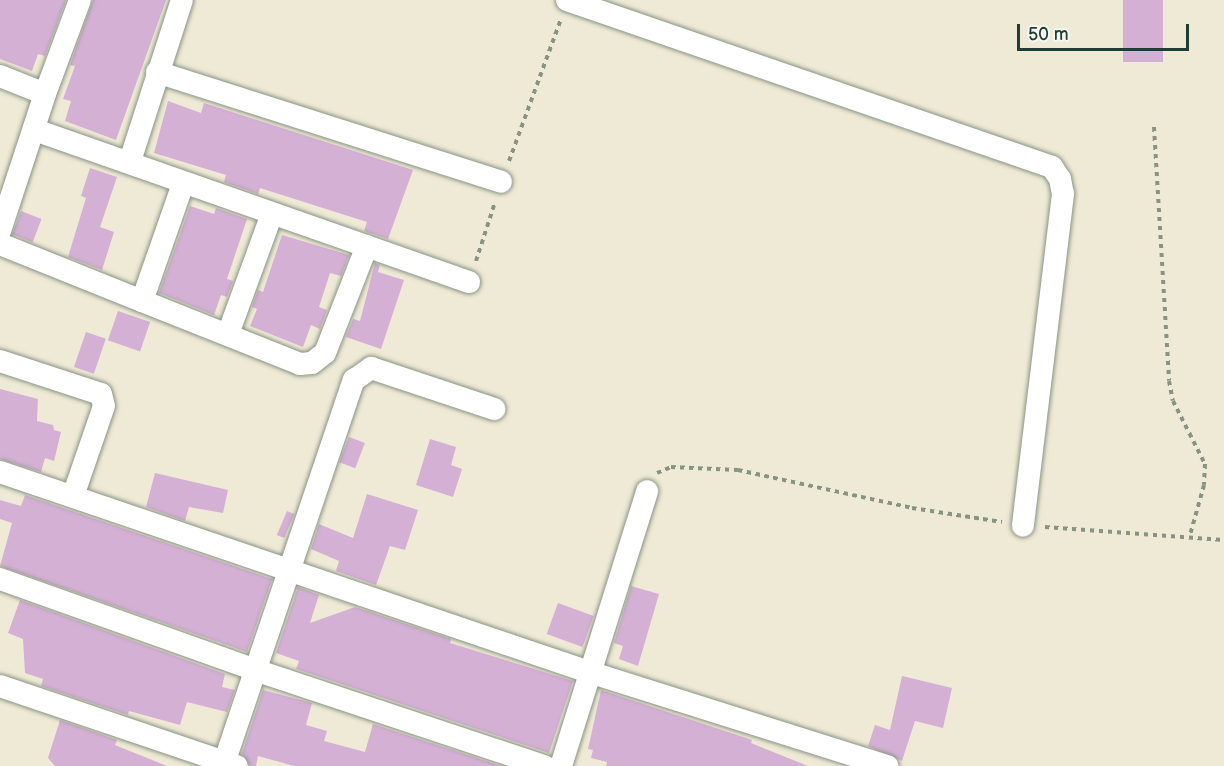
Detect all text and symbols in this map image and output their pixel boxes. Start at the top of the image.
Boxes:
scale bar [1020,12,1192,50]
text: 50 m [1028,24,1069,45]

